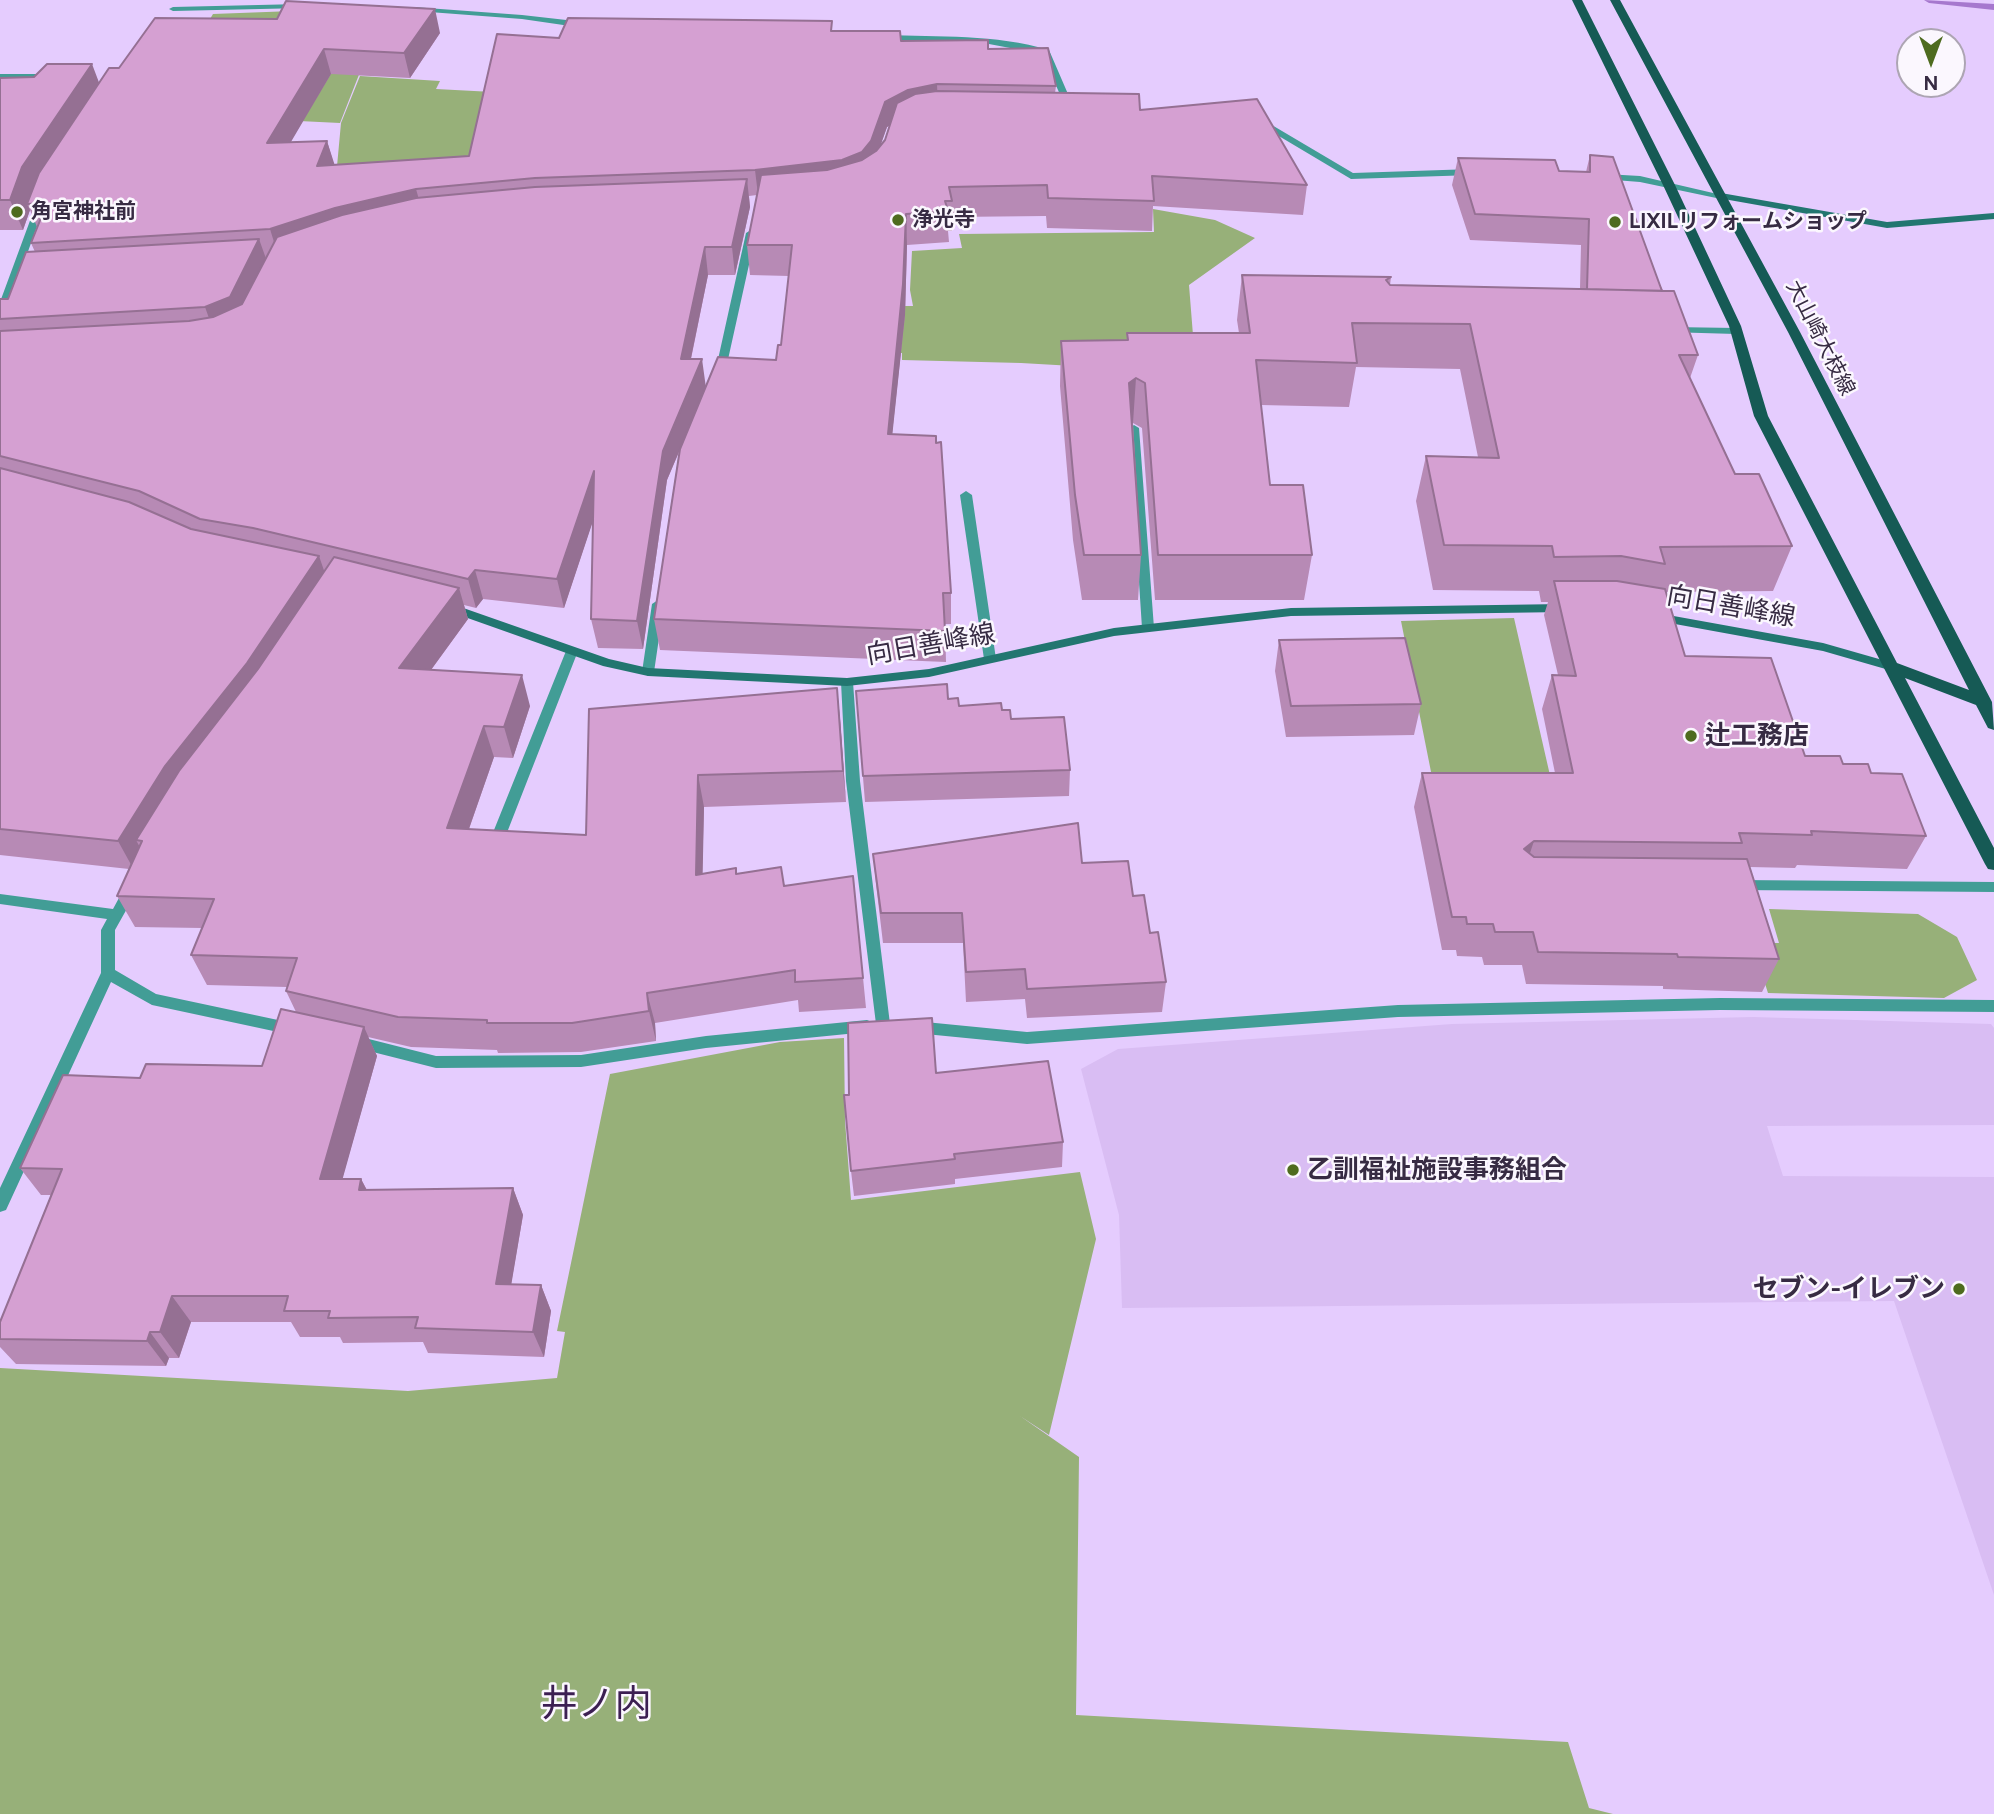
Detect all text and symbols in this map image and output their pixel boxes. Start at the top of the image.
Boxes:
north arrow [1896,28,1966,98]
text: N [1924,71,1938,94]
place label: 角宮神社前 [31,199,136,225]
marker: 角宮神社前 [9,204,25,220]
place label: 浄光寺 [912,207,975,233]
place label: LIXILリフォームショップ [1629,209,1867,235]
marker: 浄光寺 [890,212,906,228]
marker: LIXILリフォームショップ [1607,214,1623,230]
street label: 大山崎大枝線 [1780,276,1860,400]
street label: 向日善峰線 [1664,580,1798,634]
street label: 向日善峰線 [864,618,998,672]
place label: 辻工務店 [1705,720,1809,752]
marker: 辻工務店 [1683,728,1699,744]
place label: 乙訓福祉施設事務組合 [1307,1154,1567,1186]
marker: 乙訓福祉施設事務組合 [1285,1162,1301,1178]
place label: セブン-イレブン [1752,1273,1945,1305]
marker: セブン-イレブン [1951,1281,1967,1297]
district label: 井ノ内 [541,1683,651,1727]

